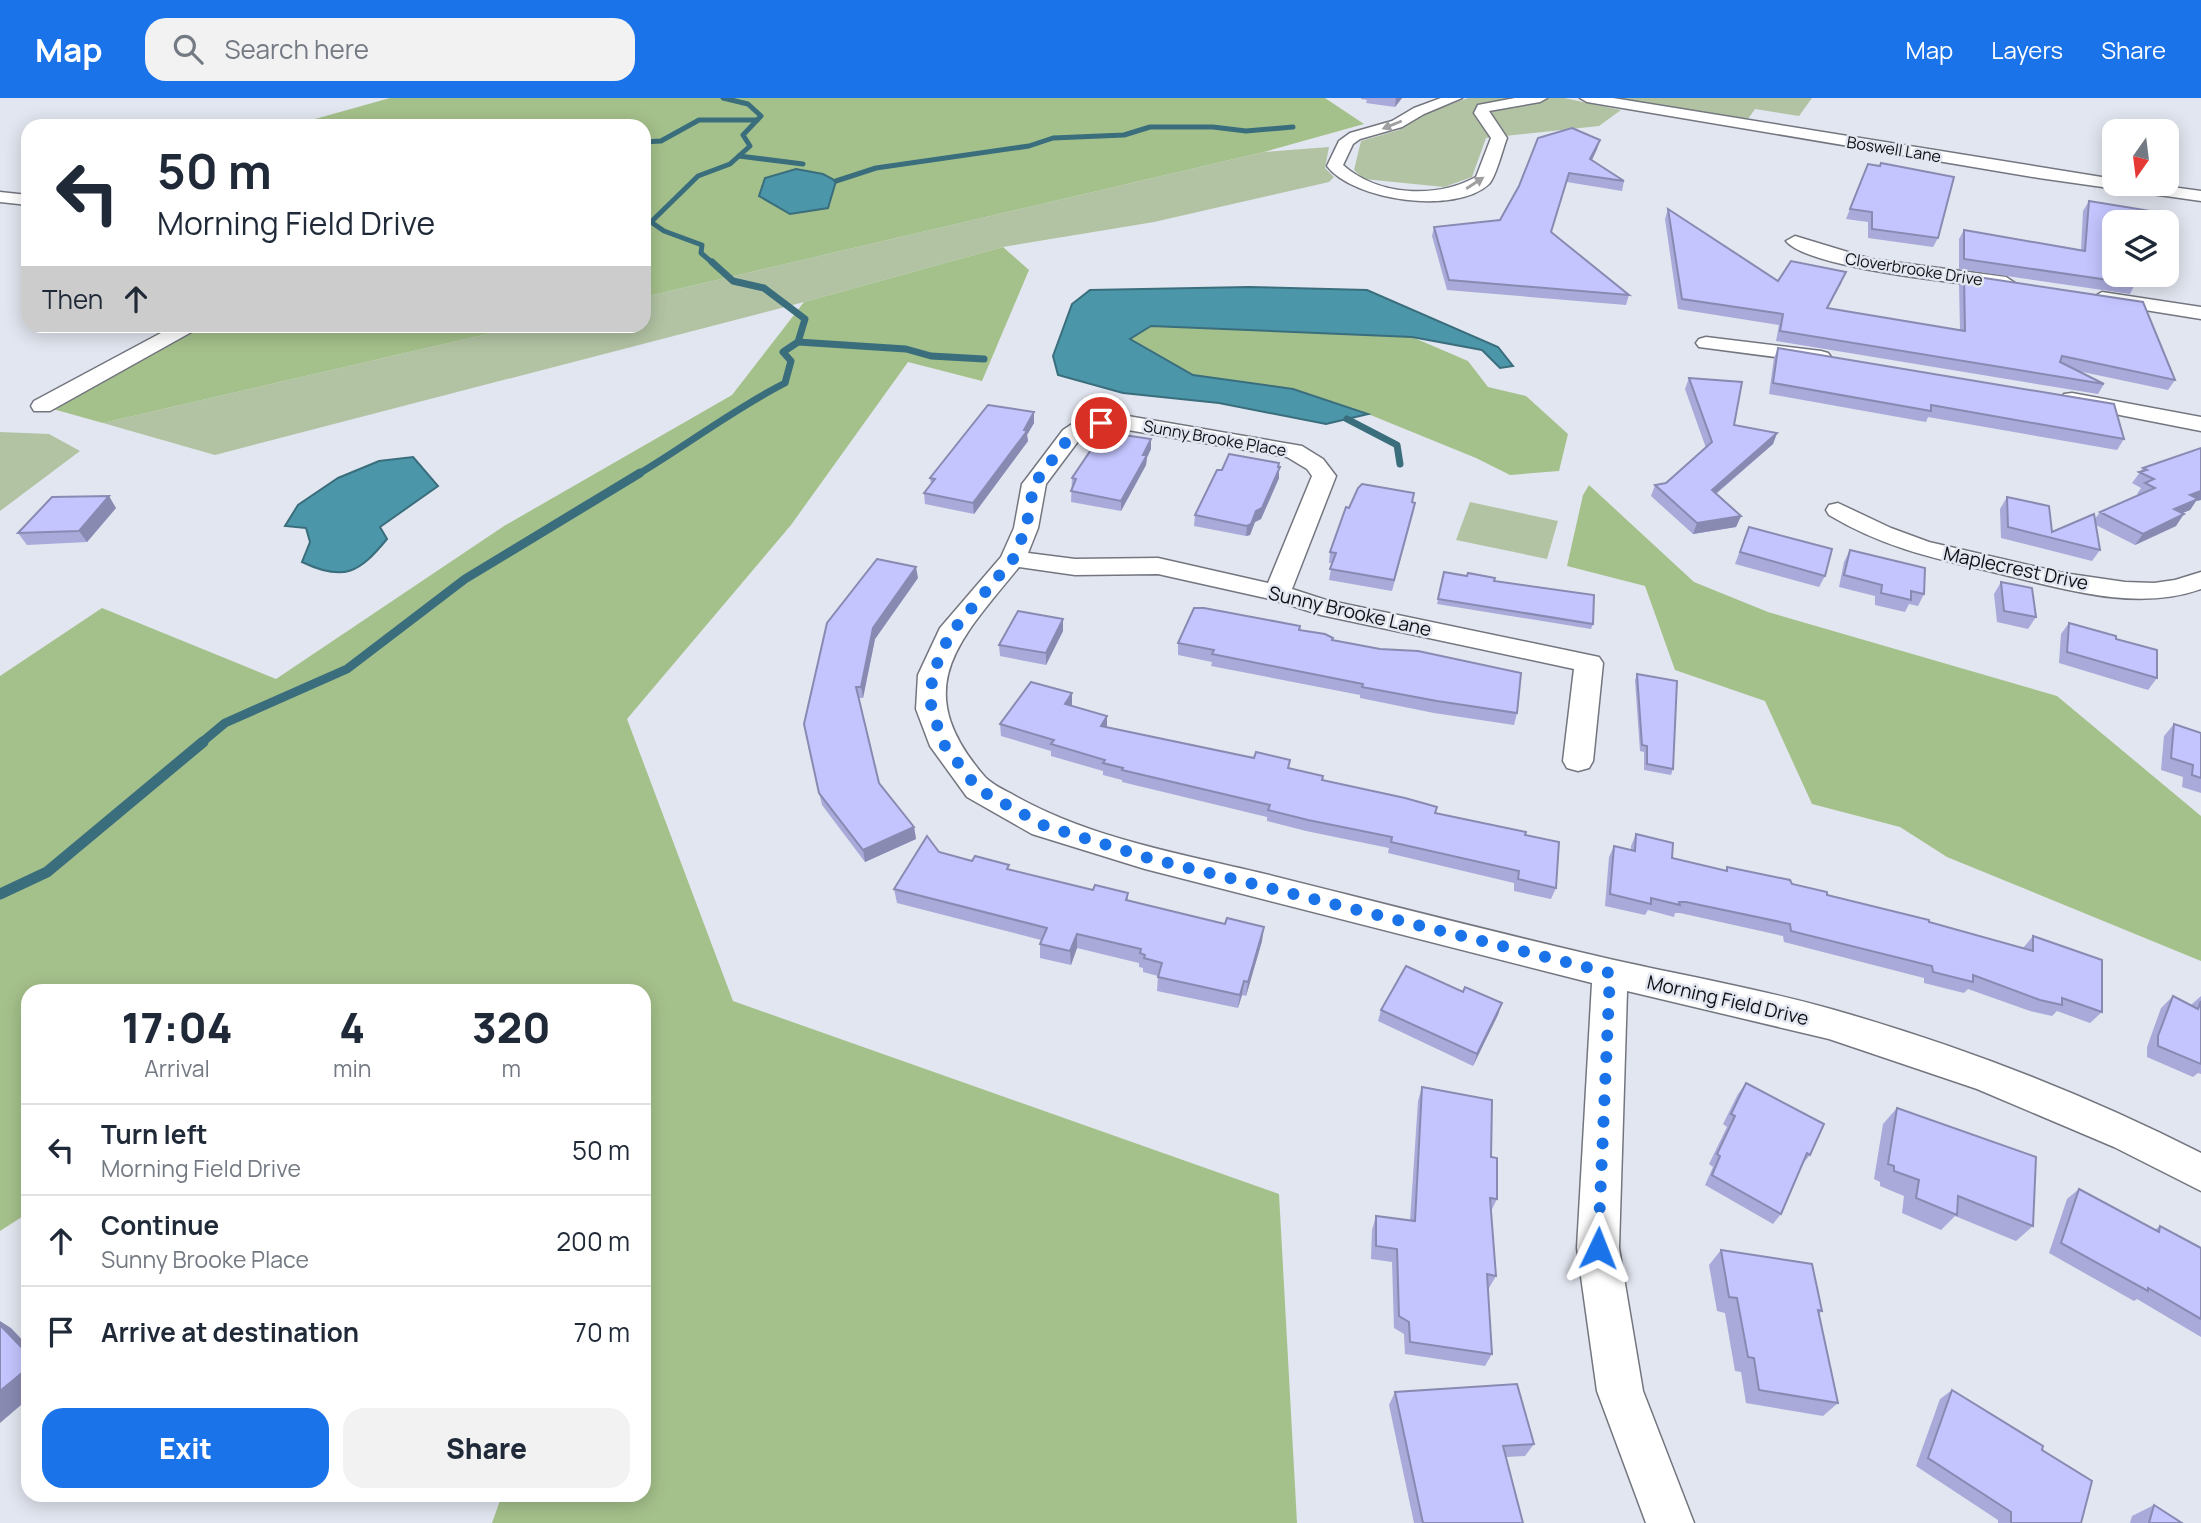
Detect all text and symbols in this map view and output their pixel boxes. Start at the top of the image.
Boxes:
search box [145,18,635,81]
text: Map [35,27,103,72]
icon: search [169,30,207,68]
text: Search here [225,31,369,67]
text: Map [1906,33,1953,66]
text: Layers [1991,33,2063,66]
text: Share [2101,33,2166,66]
one-way arrow [1382,119,1403,130]
north arrow [2102,119,2179,196]
map controls [2102,119,2179,287]
street label: Boswell Lane [1845,131,1943,167]
text: 50 m [157,137,272,204]
icon: left [42,147,133,238]
one-way arrow [1465,176,1485,189]
text: Morning Field Drive [157,201,435,245]
button: layers [2102,210,2179,287]
street label: Cloverbrooke Drive [1844,247,1984,291]
icon: ahead [117,280,155,318]
text: Then [42,281,103,317]
pin [1071,393,1131,453]
icon: arrive [1082,404,1120,442]
street label: Sunny Brooke Place [1142,415,1288,461]
street label: Maplecrest Drive [1941,540,2091,596]
street label: Sunny Brooke Lane [1266,580,1434,642]
street label: Morning Field Drive [1645,969,1811,1031]
text: 17:04 [121,998,233,1056]
text: 4 [339,998,365,1056]
text: 320 [472,998,551,1056]
text: Arrival [144,1052,210,1084]
text: min [333,1052,372,1084]
text: m [502,1052,521,1084]
text: Turn left [101,1116,208,1152]
icon: left [42,1131,80,1169]
text: 50 m [572,1132,630,1168]
text: Morning Field Drive [101,1152,301,1184]
text: Continue [101,1207,219,1243]
position arrow [1561,1211,1635,1285]
icon: ahead [42,1222,80,1260]
text: 200 m [556,1223,630,1259]
text: Sunny Brooke Place [101,1243,309,1275]
icon: arrive [42,1313,80,1351]
text: Arrive at destination [101,1314,359,1350]
text: 70 m [574,1314,630,1350]
button: Exit [42,1408,329,1488]
button: Share [343,1408,630,1488]

